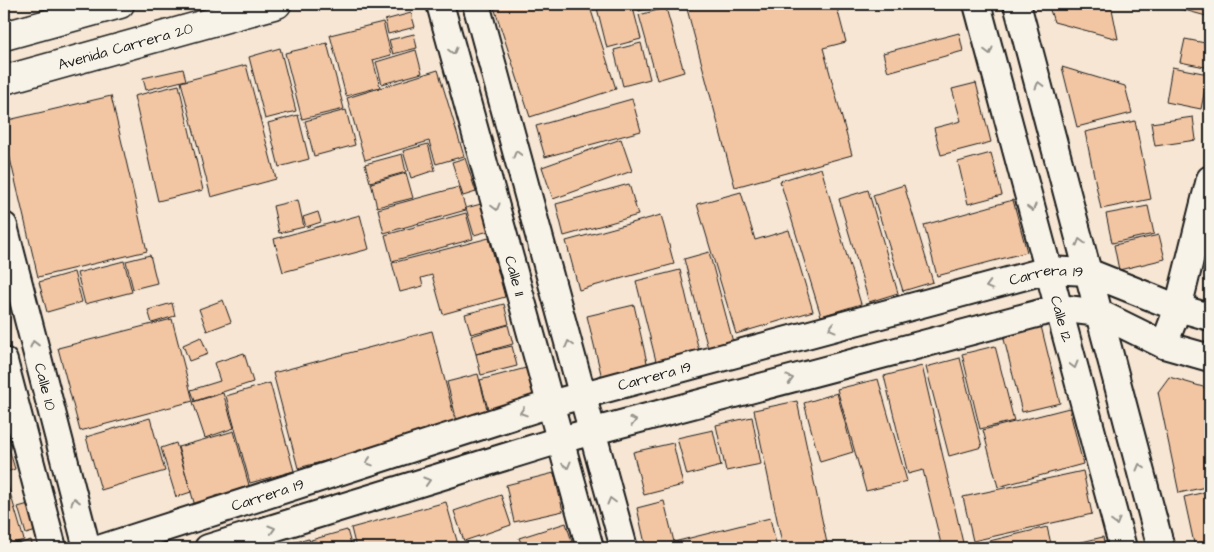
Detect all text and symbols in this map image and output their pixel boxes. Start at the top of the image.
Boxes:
street label: Avenida Carrera 20 [55,17,196,75]
one-way arrow [447,46,457,54]
one-way arrow [984,46,994,54]
one-way arrow [1034,82,1044,90]
one-way arrow [512,149,523,158]
one-way arrow [490,203,501,212]
one-way arrow [1026,203,1036,211]
one-way arrow [1076,239,1086,247]
street label: Calle 11 [499,253,531,298]
street label: Carrera 19 [1007,259,1084,291]
one-way arrow [985,280,994,291]
street label: Calle 12 [1045,293,1078,345]
one-way arrow [828,322,837,333]
one-way arrow [29,339,40,348]
one-way arrow [564,341,574,349]
street label: Carrera 19 [616,356,694,396]
one-way arrow [1068,360,1078,368]
street label: Calle 10 [29,361,62,413]
one-way arrow [786,375,794,385]
one-way arrow [520,407,528,417]
one-way arrow [629,416,638,427]
one-way arrow [365,456,373,466]
one-way arrow [561,461,572,470]
one-way arrow [1135,464,1145,472]
street label: Carrera 19 [229,473,307,516]
one-way arrow [422,477,431,487]
one-way arrow [70,497,81,506]
one-way arrow [607,498,617,506]
one-way arrow [1110,517,1121,526]
one-way arrow [267,524,275,534]

